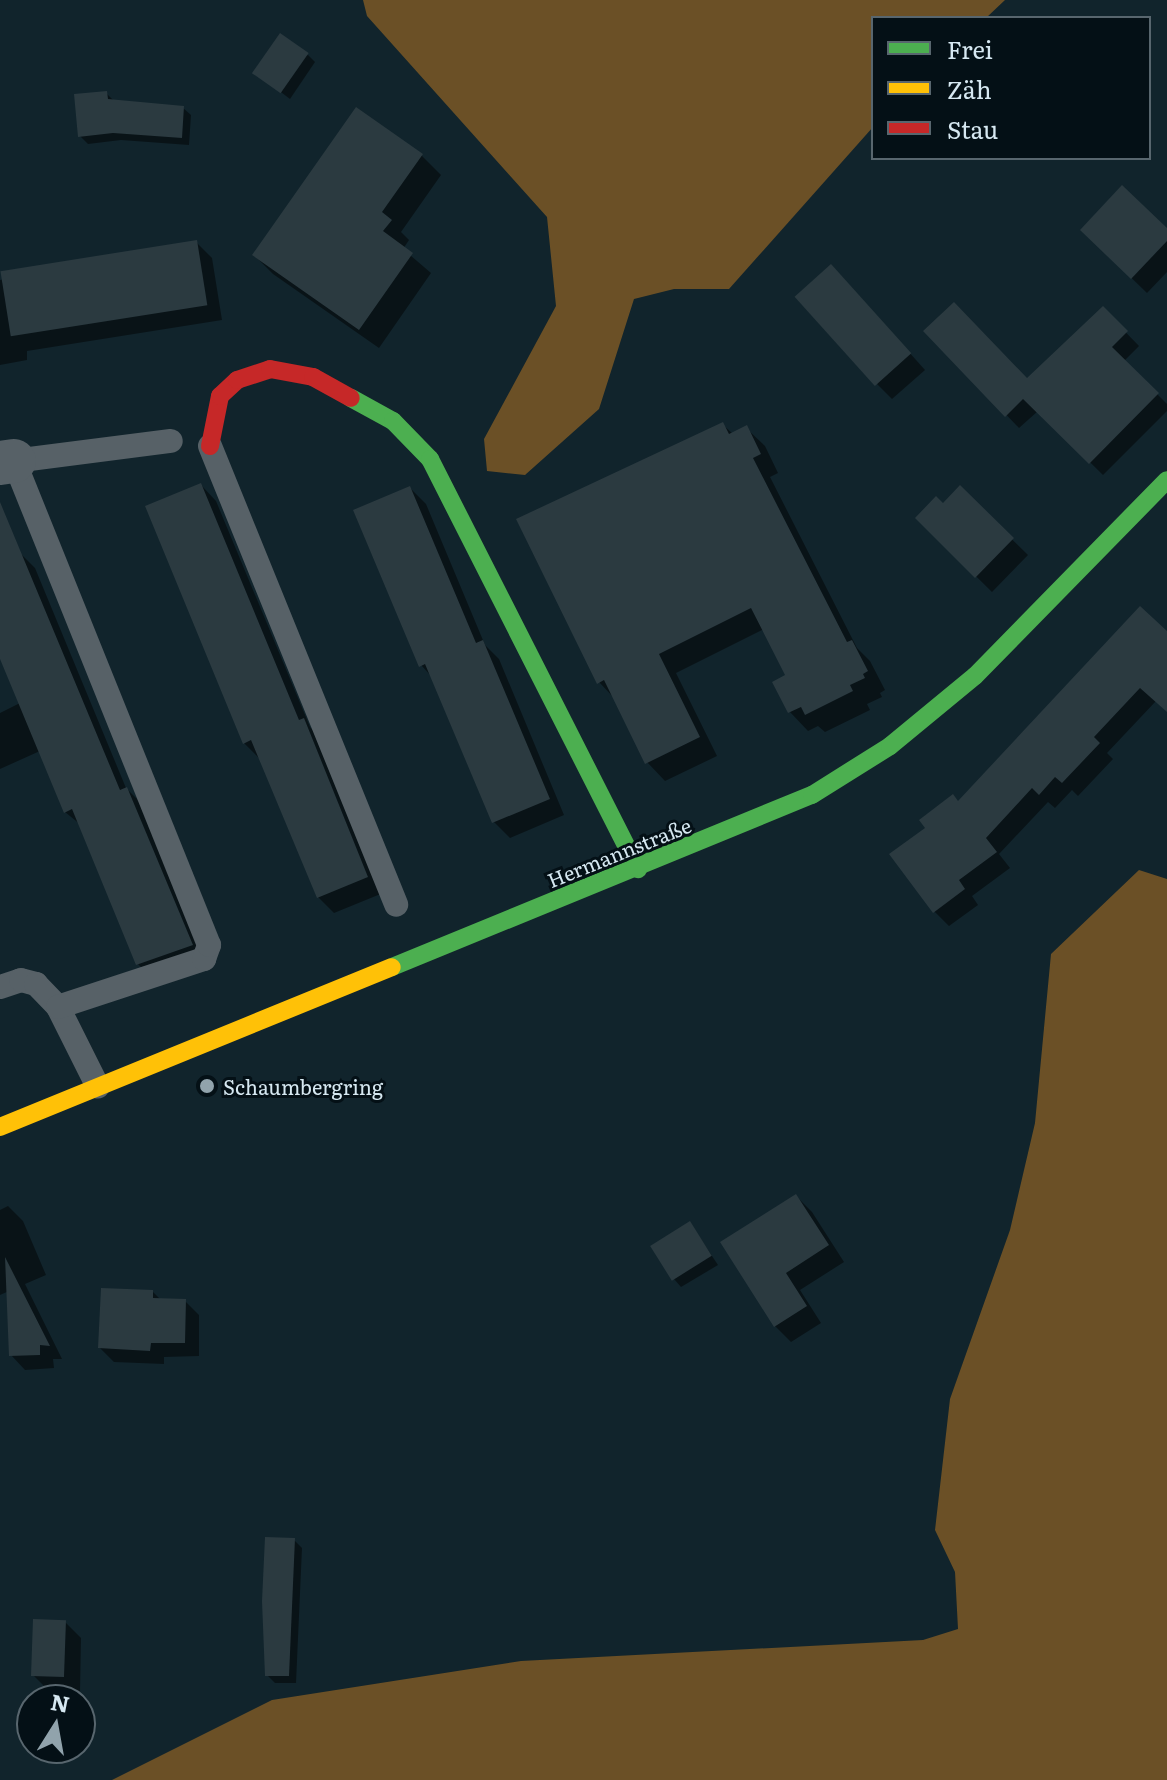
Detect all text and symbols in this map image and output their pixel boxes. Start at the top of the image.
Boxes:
legend [871,16,1151,160]
text: Frei [947,31,993,66]
text: Zäh [947,71,992,106]
text: Stau [947,111,998,146]
street label: Hermannstraße [544,812,694,892]
place label: Schaumbergring [223,1074,383,1098]
marker: Schaumbergring [198,1077,216,1095]
north arrow [16,1684,96,1764]
text: N [48,1684,73,1720]

